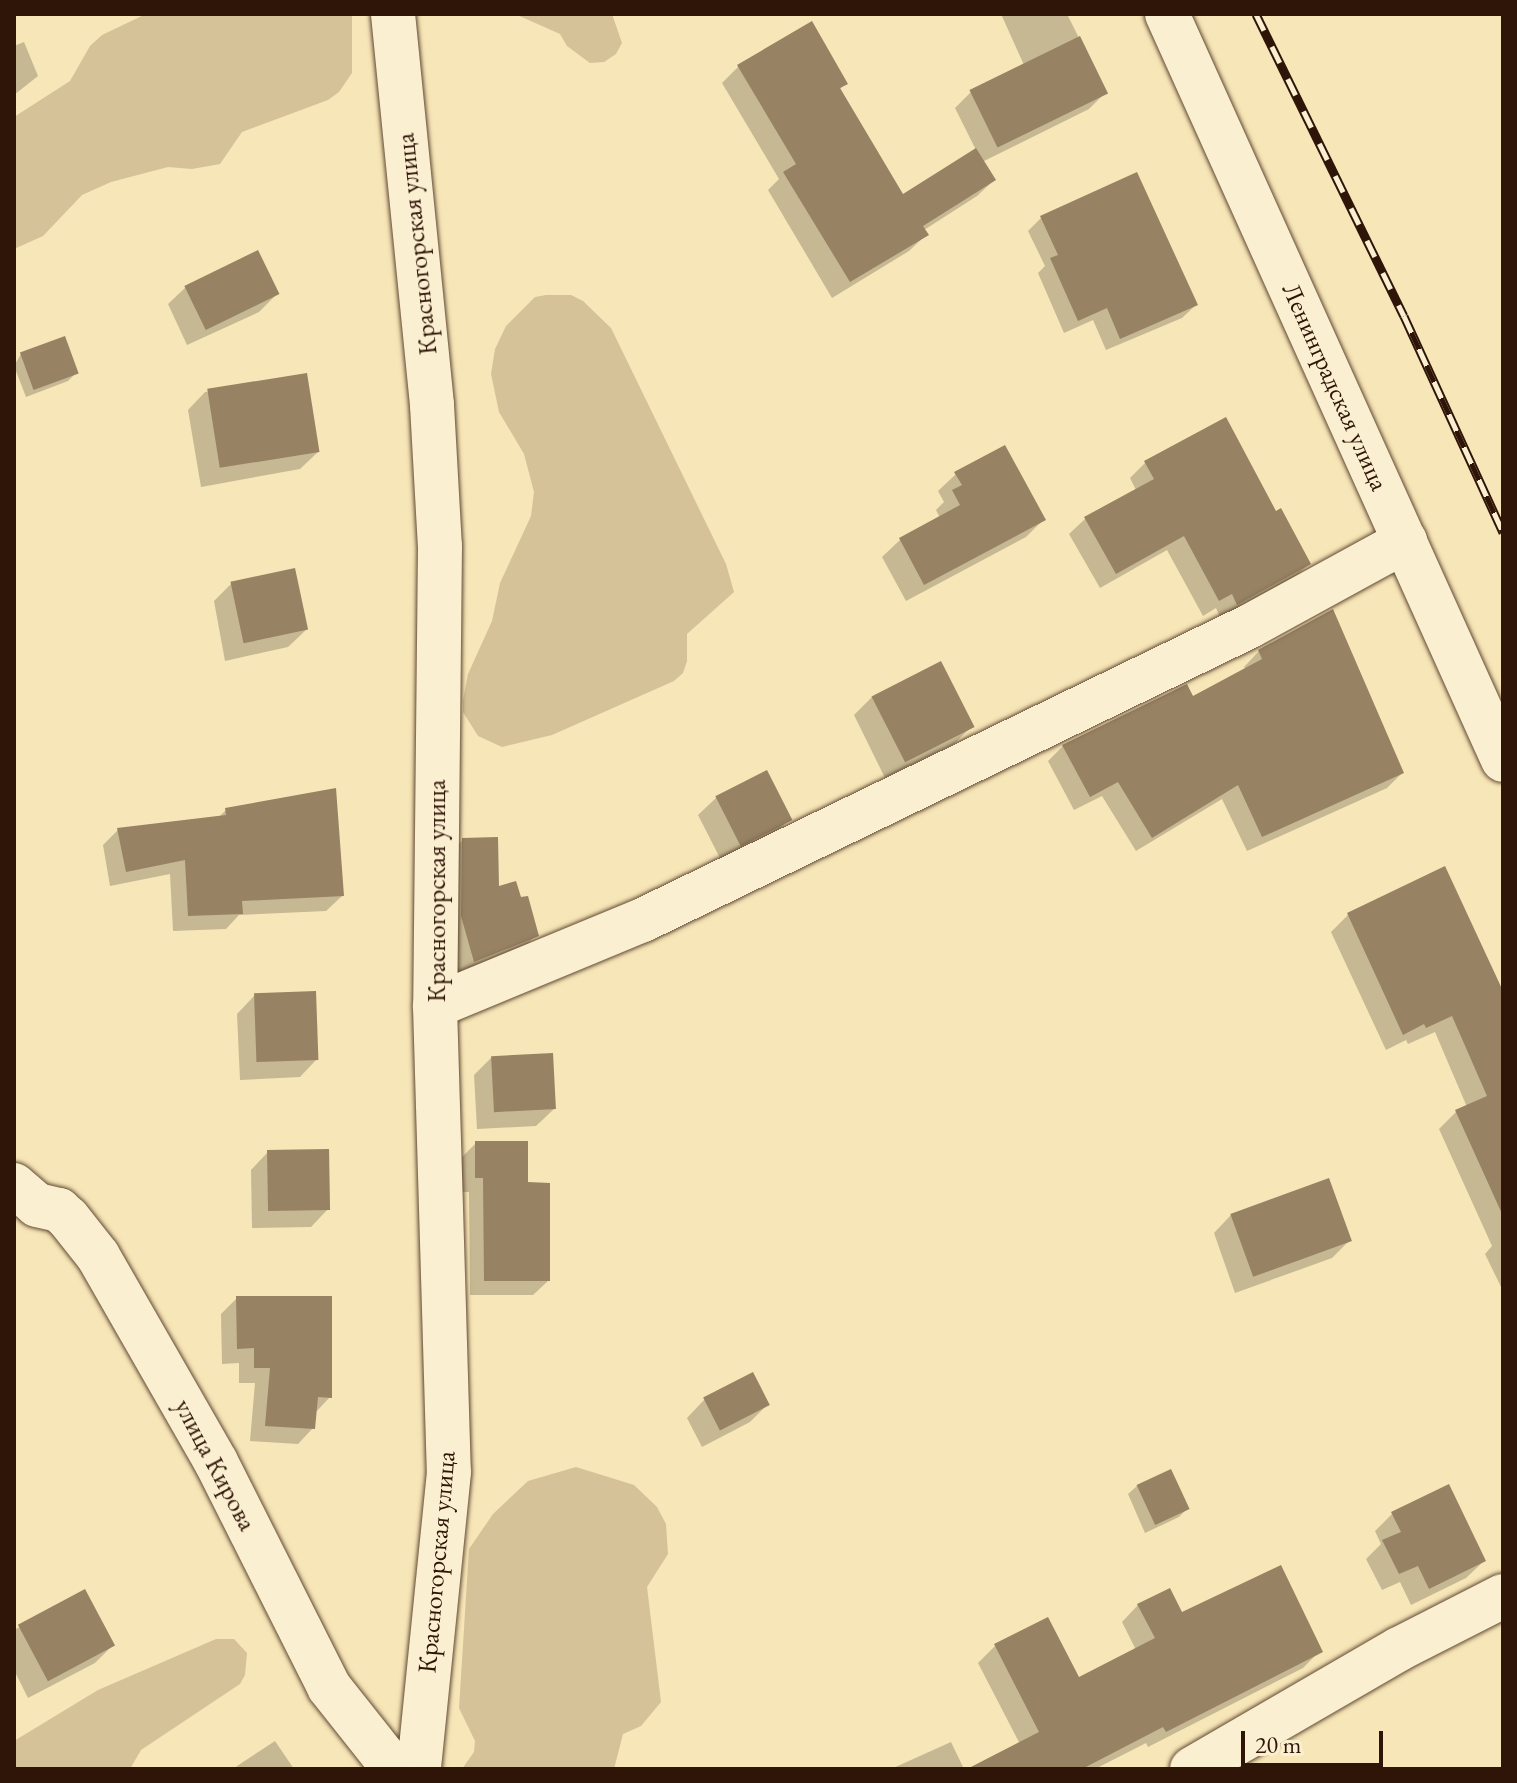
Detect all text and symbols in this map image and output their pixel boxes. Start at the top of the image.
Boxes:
street label: Красногорская улица [390,132,444,356]
street label: Ленинградская улица [1275,278,1395,496]
street label: Красногорская улица [421,780,453,1002]
street label: улица Кирова [167,1394,263,1536]
street label: Красногорская улица [412,1450,462,1674]
scale bar [1245,1715,1387,1765]
text: 20 m [1255,1729,1302,1760]

